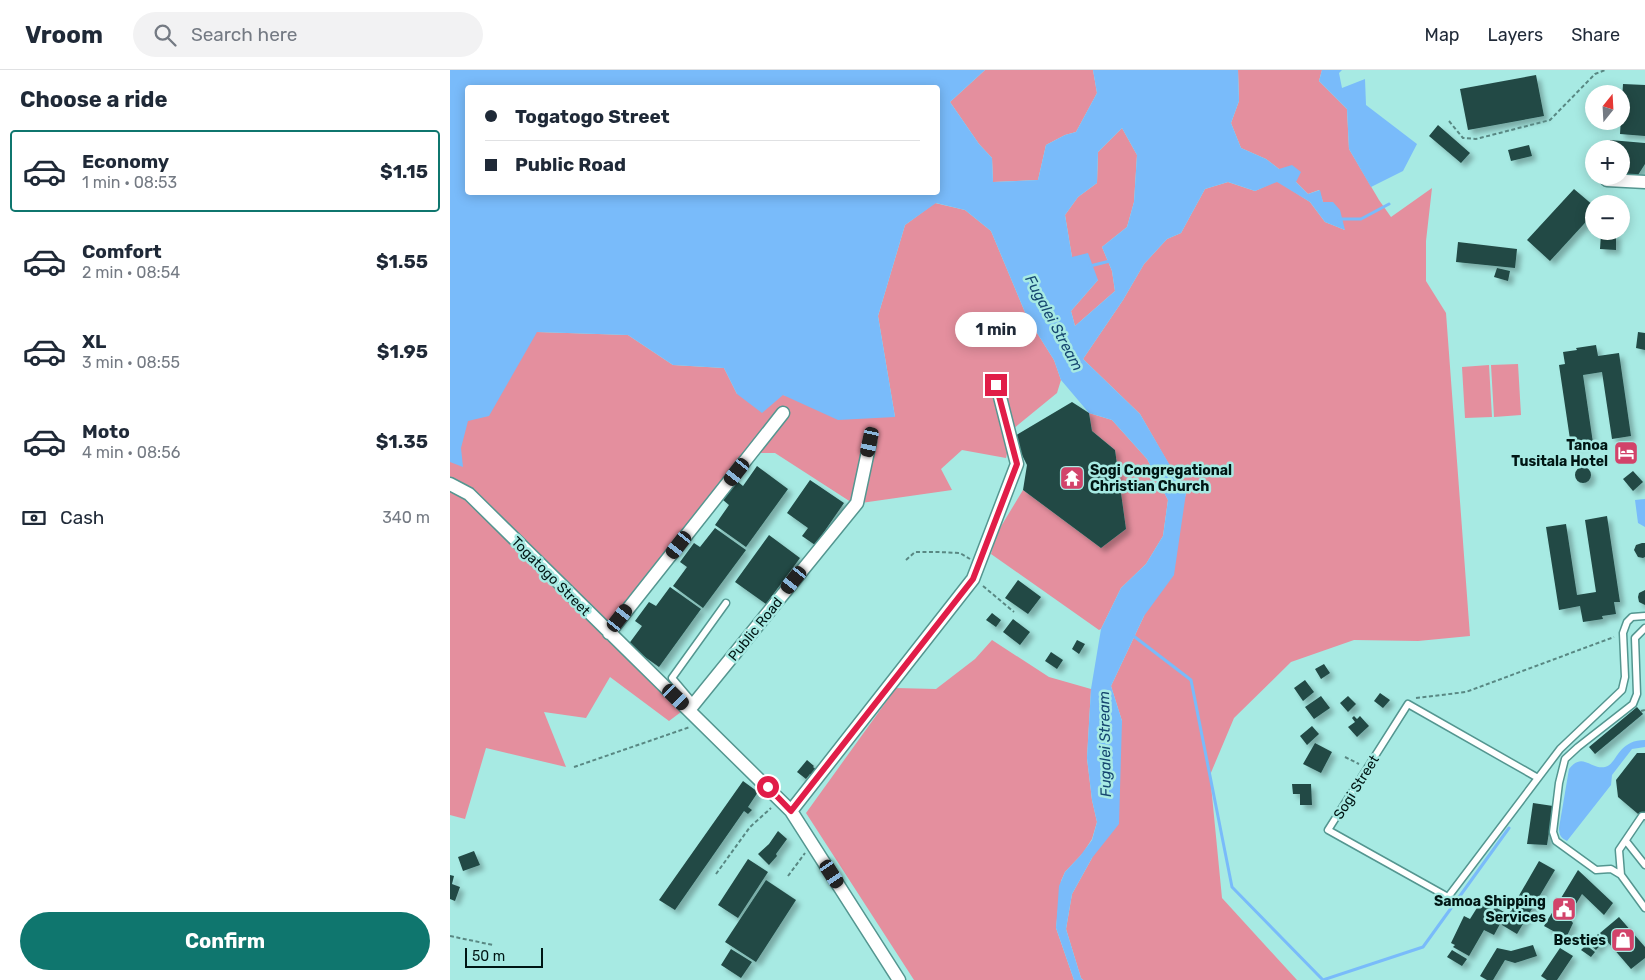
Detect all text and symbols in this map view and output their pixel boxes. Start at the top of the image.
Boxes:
search box [133,12,483,57]
text: Vroom [25,21,103,49]
icon: search [151,21,179,49]
text: Search here [191,23,297,46]
text: Map [1425,24,1460,46]
text: Layers [1488,24,1543,46]
text: Share [1571,24,1620,46]
north arrow [1585,85,1630,130]
map controls [1585,85,1630,240]
text: Choose a ride [20,86,167,113]
text: Togatogo Street [515,105,670,128]
button: + [1585,140,1630,185]
icon: car [22,149,67,194]
text: Economy [82,150,169,173]
text: Public Road [515,153,626,176]
text: $1.15 [380,160,428,183]
text: 1 min · 08:53 [82,173,177,192]
button: − [1585,195,1630,240]
icon: car [22,239,67,284]
text: Comfort [82,240,162,263]
text: $1.55 [376,250,428,273]
text: 2 min · 08:54 [82,263,180,282]
water label: Fugalei Stream [1021,272,1087,374]
callout: 1 min [955,312,1037,348]
text: 1 min [976,320,1016,339]
icon: car [22,329,67,374]
text: XL [82,330,106,353]
text: $1.95 [377,340,428,363]
text: 3 min · 08:55 [82,353,180,372]
route end [985,374,1007,396]
icon: car [22,419,67,464]
text: Moto [82,420,130,443]
car [859,426,880,458]
text: $1.35 [376,430,428,453]
place label: Tanoa Tusitala Hotel [1511,437,1608,470]
hotel icon: Tanoa Tusitala Hotel [1613,440,1639,466]
text: 4 min · 08:56 [82,443,180,462]
car [721,456,752,488]
place label: Sogi Congregational Christian Church [1090,462,1232,495]
temple icon: Sogi Congregational Christian Church [1059,465,1085,491]
icon: cash [20,504,48,532]
text: Cash [60,506,104,529]
text: 340 m [382,508,430,527]
car [663,529,694,561]
street label: Togatogo Street [508,533,594,620]
car [778,564,809,596]
street label: Public Road [725,594,786,665]
car [604,602,635,634]
car [660,681,692,713]
water label: Fugalei Stream [1095,691,1115,797]
street label: Sogi Street [1330,752,1383,822]
route start [757,776,779,798]
car [817,857,846,891]
place label: Samoa Shipping Services [1434,893,1546,926]
public building icon: Samoa Shipping Services [1551,896,1577,922]
button: Confirm [20,912,430,970]
shop icon: Besties [1610,927,1636,953]
place label: Besties [1554,932,1606,949]
scale bar [465,945,542,968]
text: 50 m [472,948,505,965]

